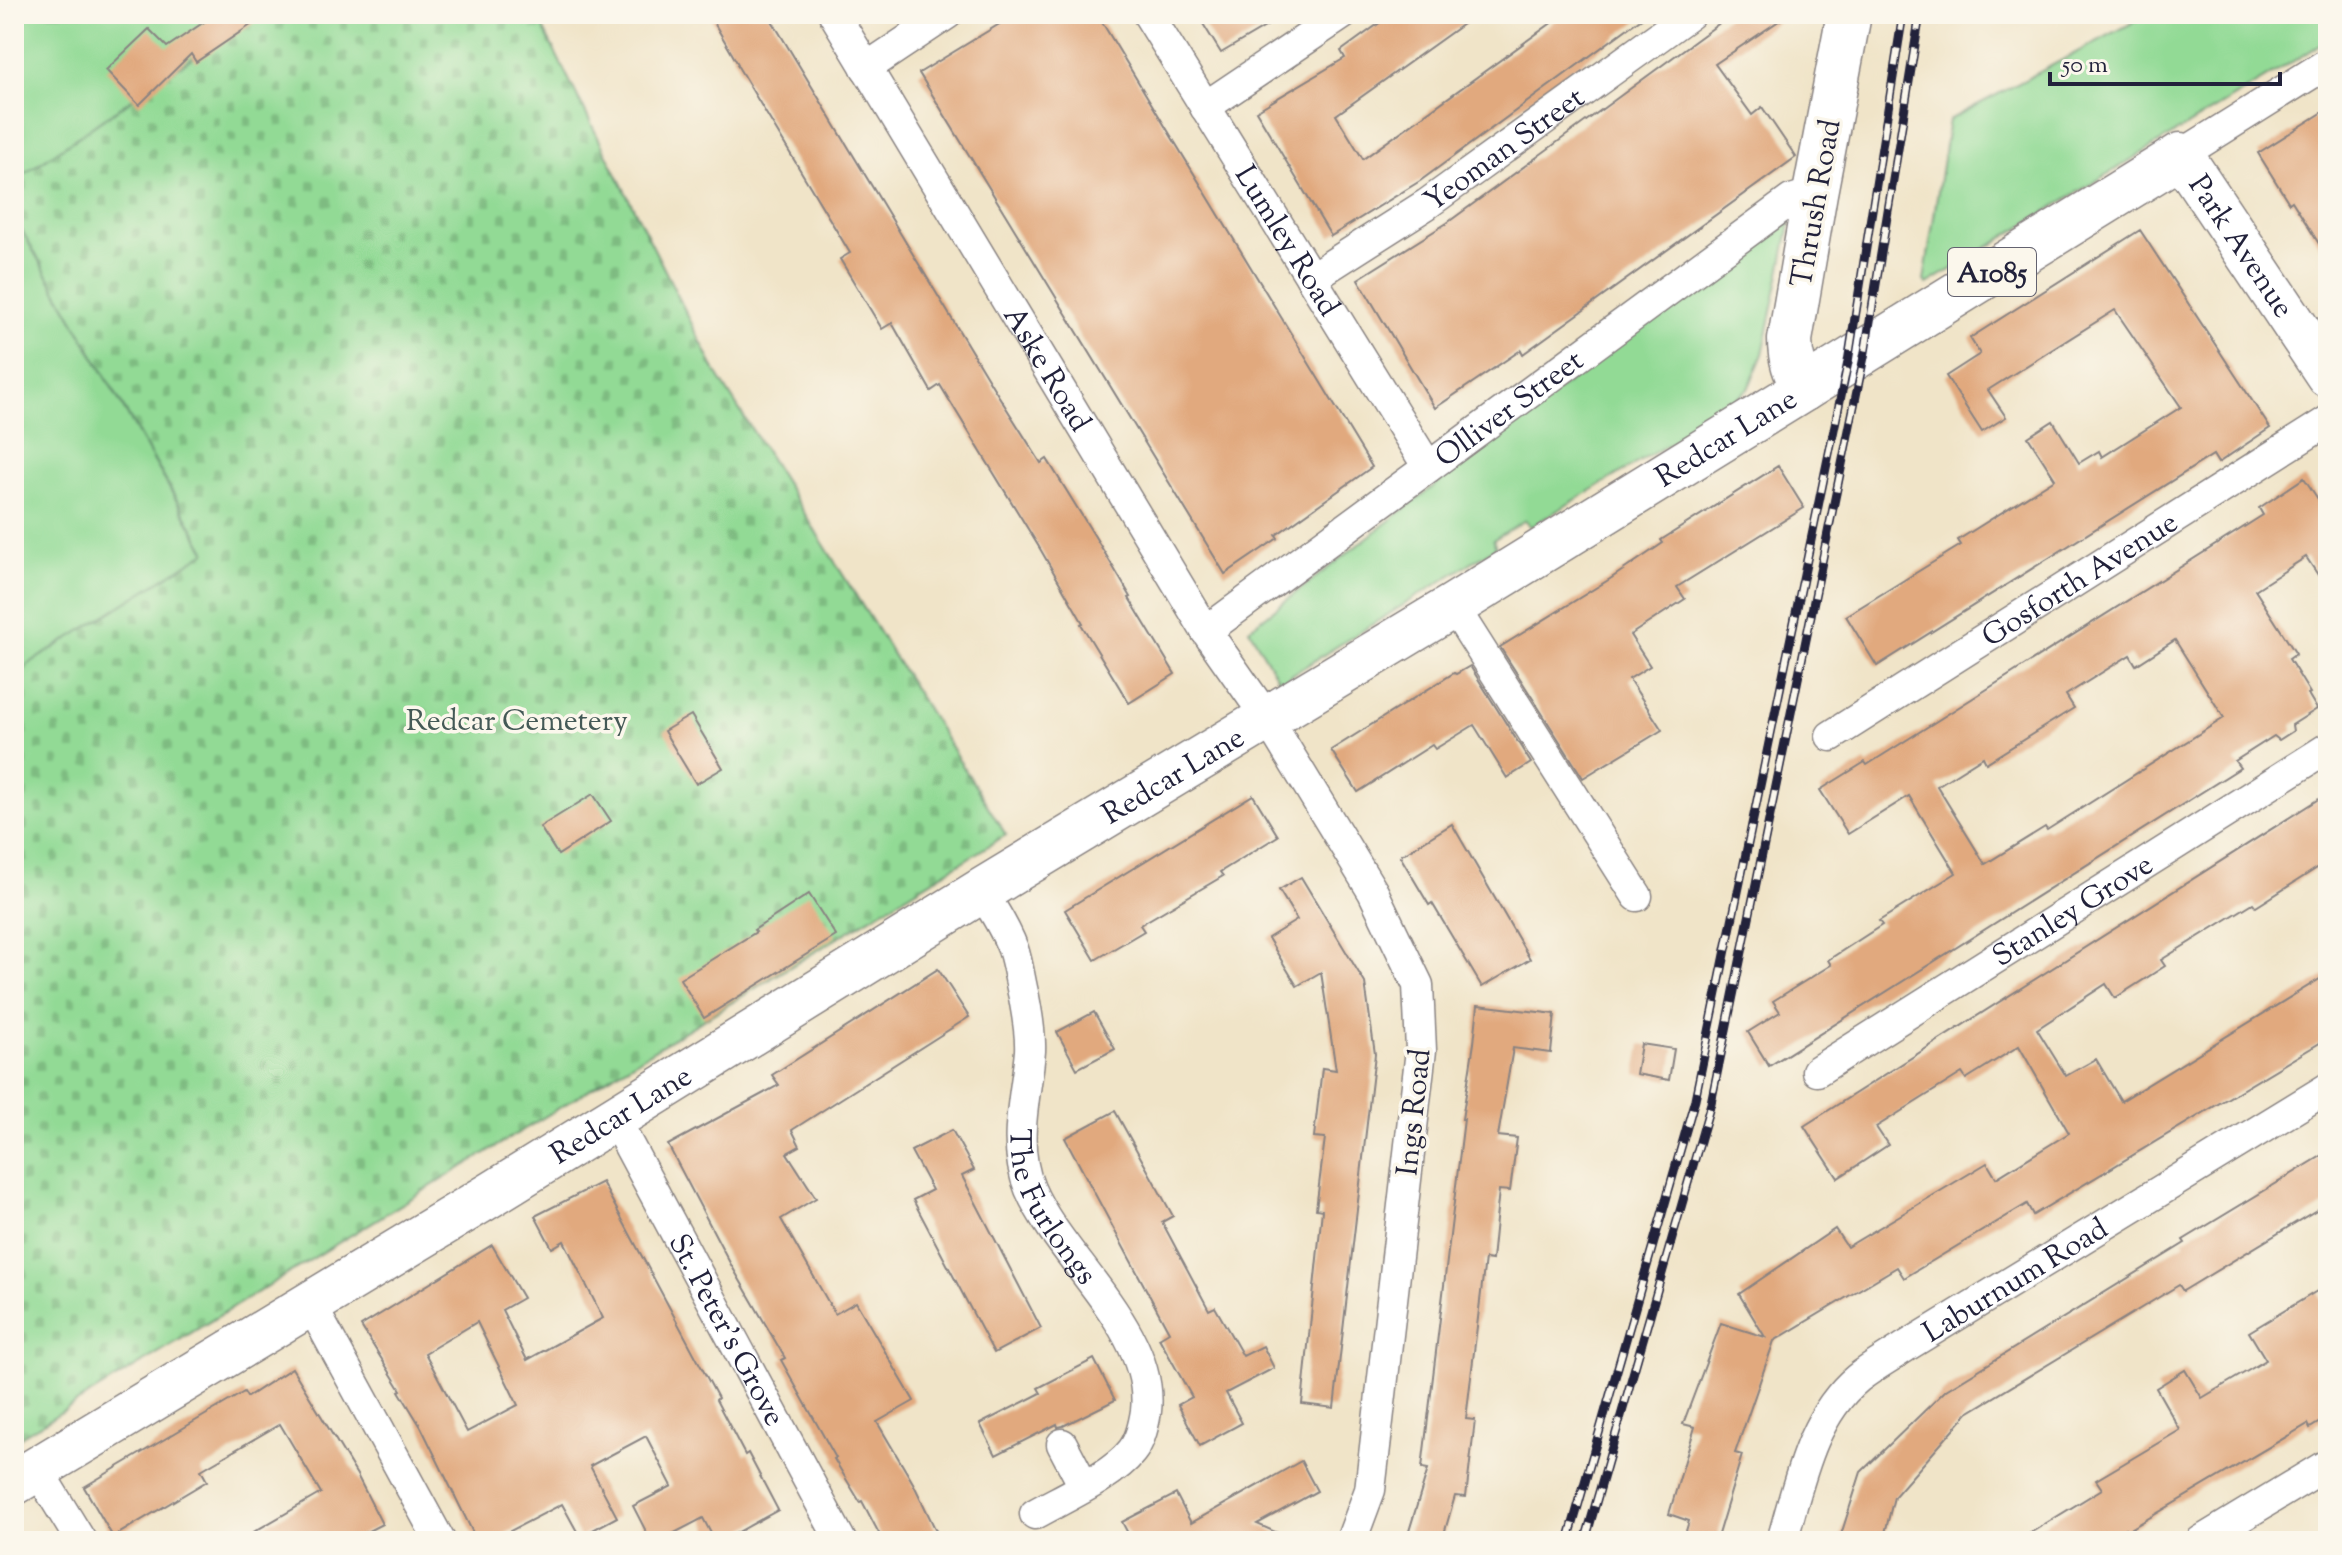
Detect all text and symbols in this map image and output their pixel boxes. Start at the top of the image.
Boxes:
scale bar [2050,36,2280,86]
text: 50 m [2060,49,2108,83]
street label: Yeoman Street [1416,78,1594,224]
street label: Thrush Road [1782,116,1853,291]
street label: Lumley Road [1223,158,1349,325]
street label: Park Avenue [2176,167,2303,328]
road number: A1085 [1948,248,2036,296]
street label: Aske Road [991,299,1100,441]
street label: Olliver Street [1427,341,1593,479]
street label: Redcar Lane [1648,379,1806,500]
street label: Gosforth Avenue [1974,502,2187,659]
park label: Redcar Cemetery [406,701,628,744]
street label: Redcar Lane [1095,718,1253,837]
street label: Stanley Grove [1985,845,2162,979]
street label: Ings Road [1387,1047,1444,1178]
street label: Redcar Lane [543,1056,701,1177]
street label: The Furlongs [997,1128,1106,1295]
street label: Laburnum Road [1915,1209,2117,1355]
street label: St. Peter's Grove [656,1227,794,1434]

